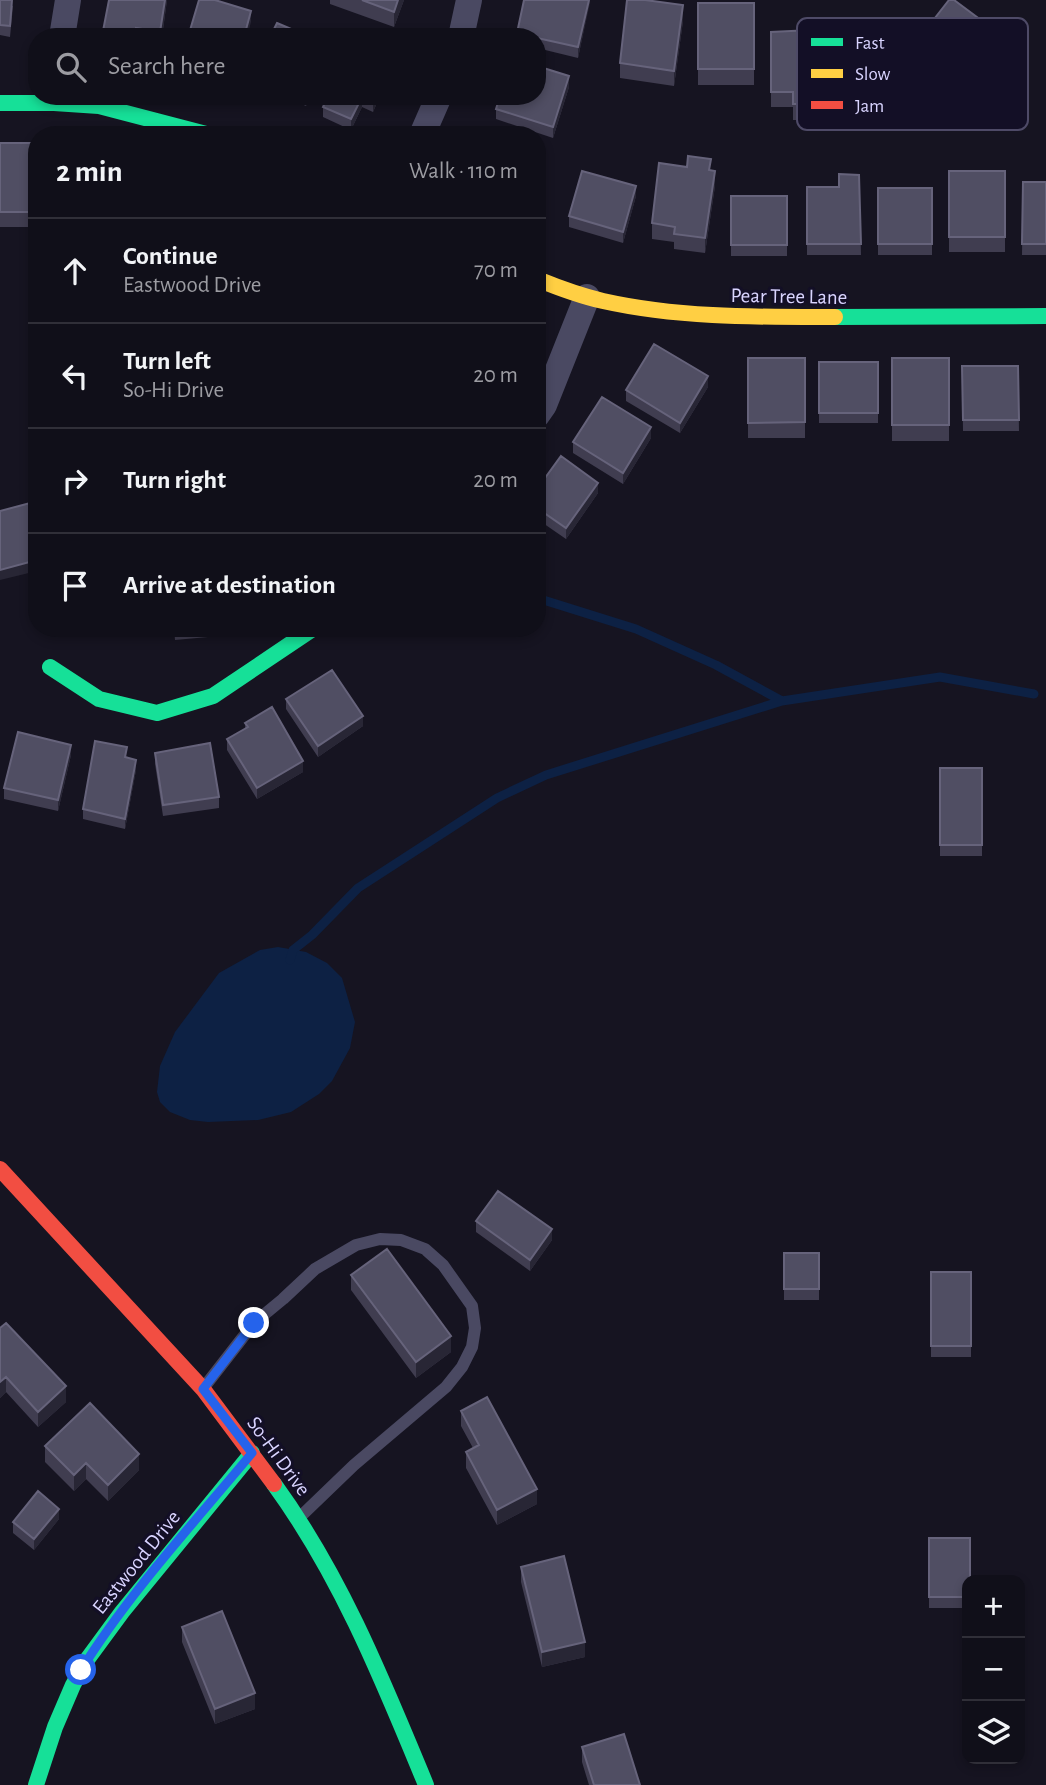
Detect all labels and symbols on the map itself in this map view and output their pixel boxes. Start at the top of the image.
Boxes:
legend [797,18,1028,130]
text: Fast [855,34,885,53]
text: Slow [855,65,891,84]
text: Jam [855,97,884,116]
street label: Pear Tree Lane [730,285,848,308]
route end [238,1307,269,1338]
street label: So-Hi Drive [243,1413,314,1500]
street label: Eastwood Drive [88,1507,184,1618]
route start [65,1654,96,1685]

